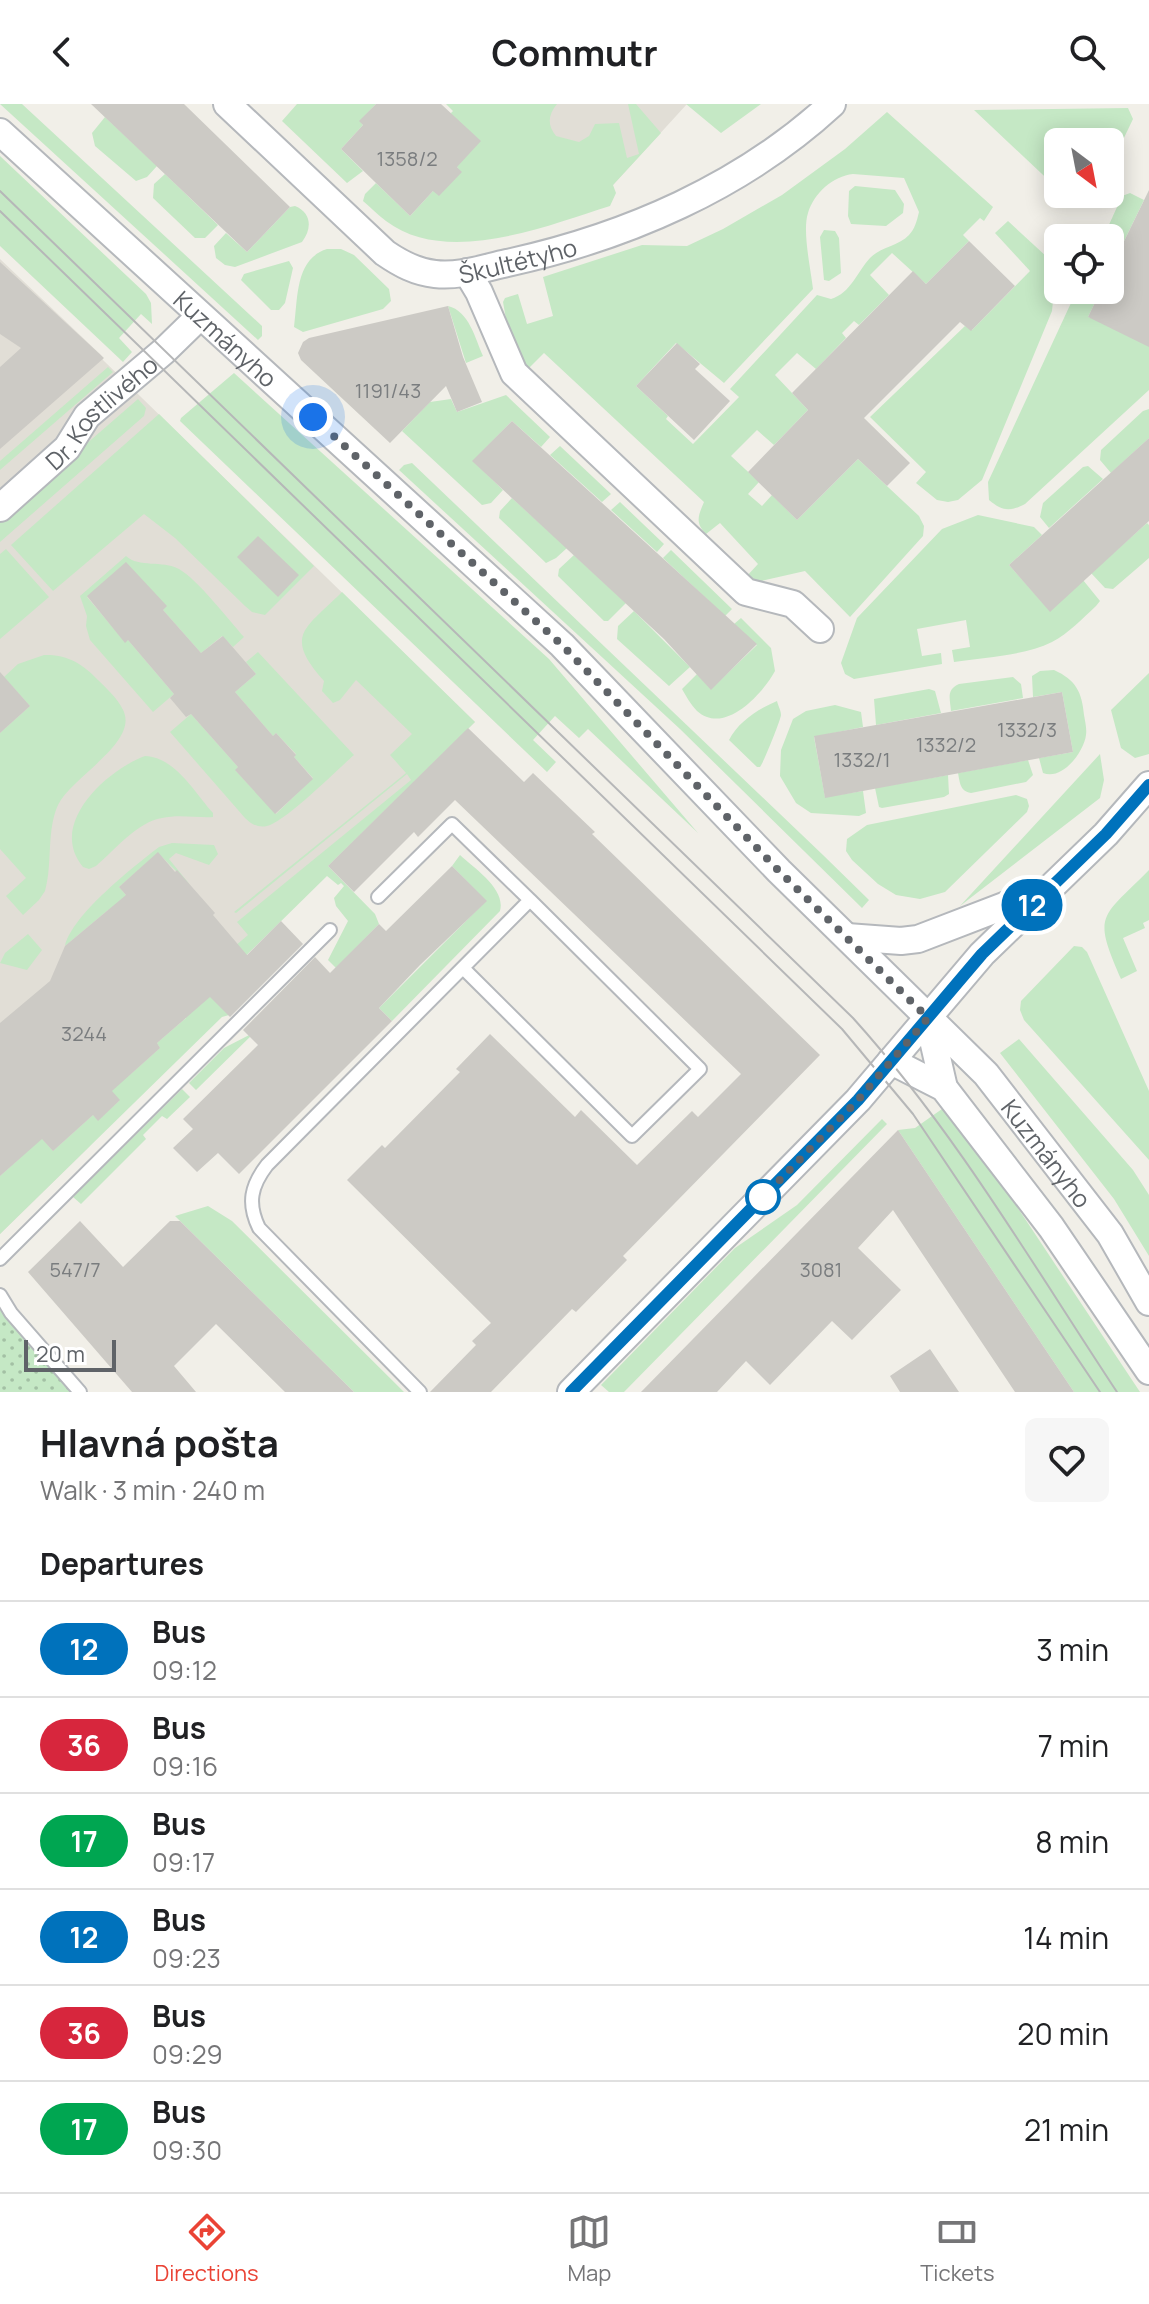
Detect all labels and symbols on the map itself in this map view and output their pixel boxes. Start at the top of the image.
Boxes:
north arrow [1044,128,1124,208]
house number: 1358/2 [376,145,438,172]
street label: Škultétyho [456,229,580,290]
street label: Kuzmányho [167,283,285,394]
street label: Dr. Kostlivého [38,347,164,477]
house number: 1191/43 [355,377,421,404]
your location [293,397,333,437]
house number: 1332/3 [997,716,1057,743]
house number: 1332/2 [916,731,976,758]
house number: 1332/1 [834,746,890,773]
line badge: 12 [996,879,1068,931]
house number: 3244 [61,1020,107,1047]
street label: Kuzmányho [995,1092,1100,1214]
unlabelled marker [746,1180,780,1214]
house number: 547/7 [49,1256,101,1283]
house number: 3081 [800,1256,842,1283]
scale bar [24,1336,116,1372]

